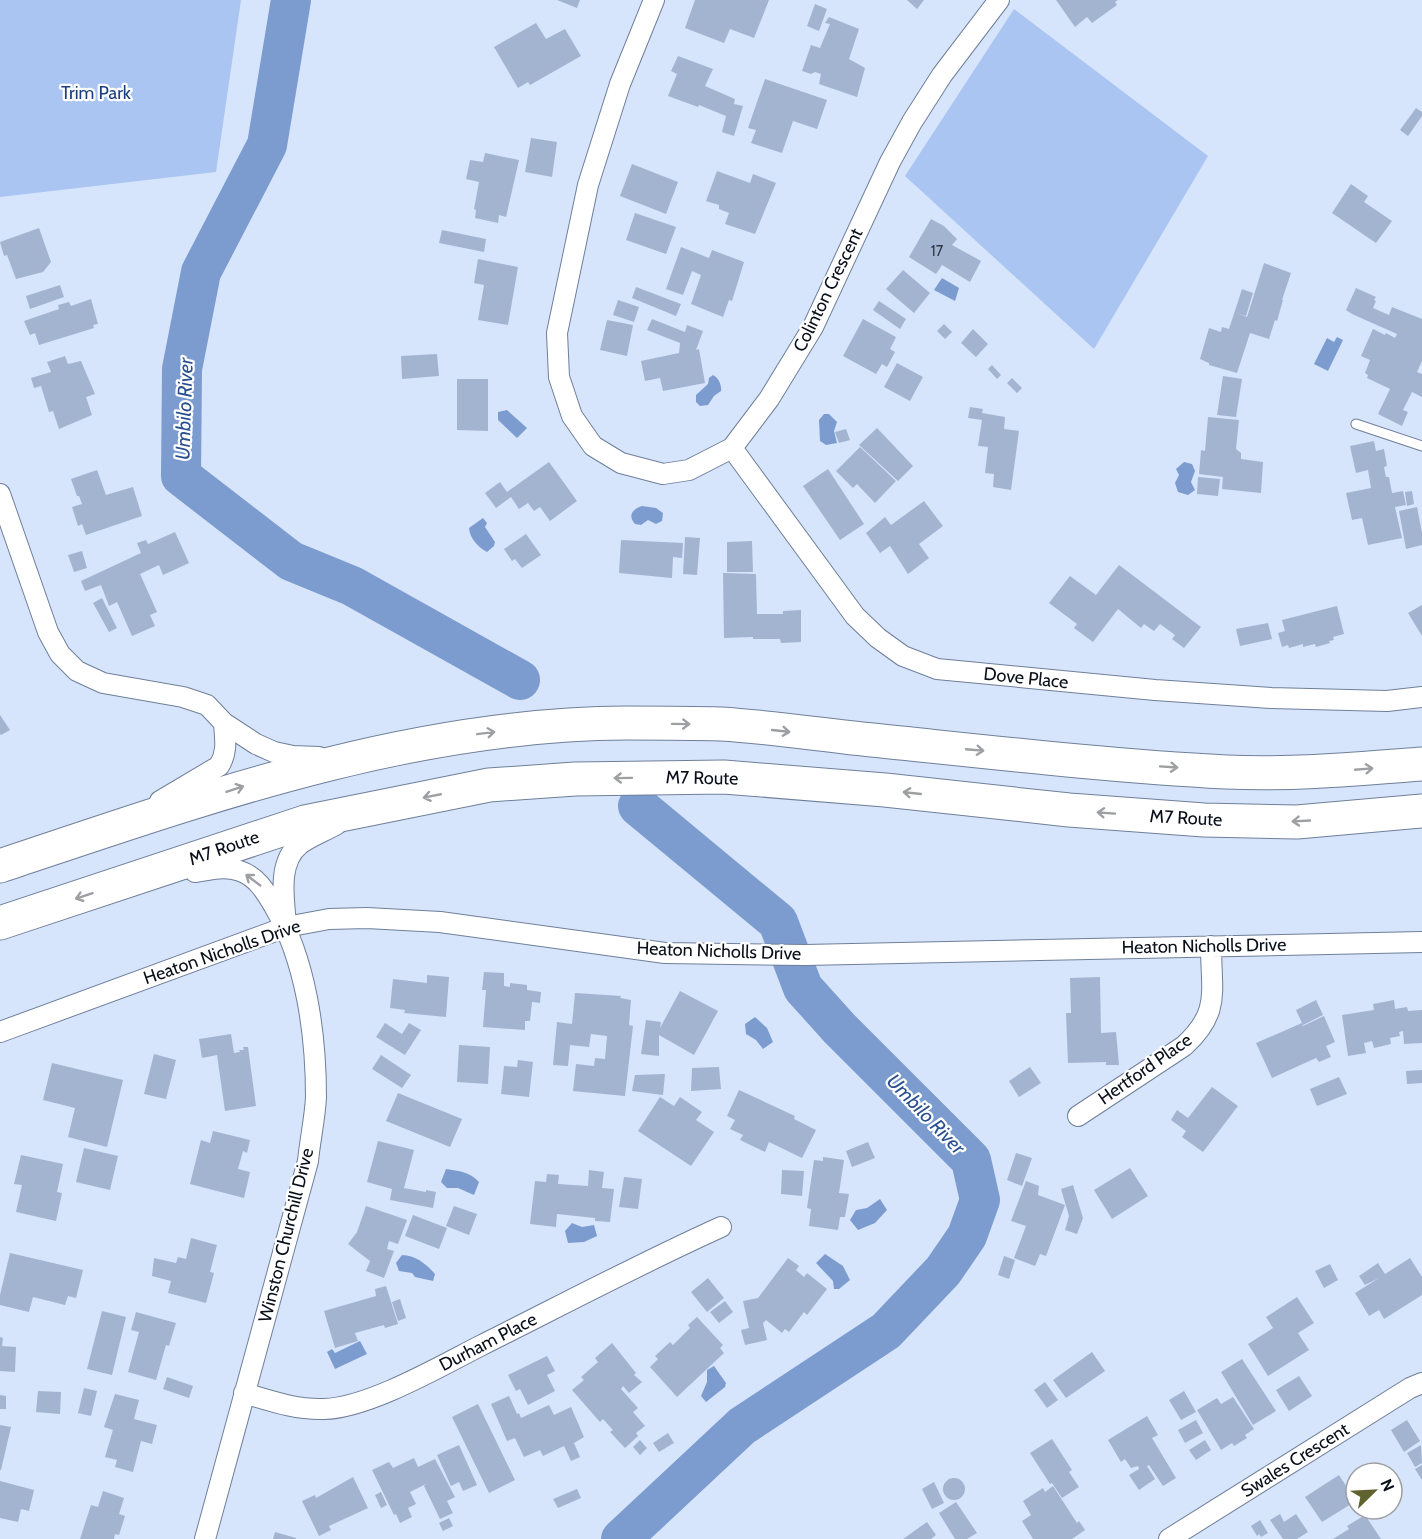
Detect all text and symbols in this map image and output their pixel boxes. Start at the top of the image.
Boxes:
park label: Trim Park [61,82,132,104]
street label: Colinton Crescent [789,224,867,356]
house number: 17 [931,242,944,260]
water label: Umbilo River [170,357,198,460]
street label: Dove Place [983,663,1069,693]
one-way arrow [670,718,690,730]
one-way arrow [771,725,791,736]
one-way arrow [476,727,495,738]
one-way arrow [965,745,985,756]
one-way arrow [1159,762,1179,773]
one-way arrow [1354,763,1374,774]
street label: M7 Route [665,766,739,790]
one-way arrow [614,772,634,784]
one-way arrow [225,783,244,794]
one-way arrow [903,787,923,798]
one-way arrow [423,791,442,802]
street label: M7 Route [1149,805,1223,831]
one-way arrow [1097,807,1117,818]
one-way arrow [1291,816,1311,827]
street label: M7 Route [186,826,262,870]
one-way arrow [245,873,261,886]
one-way arrow [75,891,93,902]
street label: Heaton Nicholls Drive [141,915,303,989]
street label: Heaton Nicholls Drive [1121,934,1287,958]
street label: Heaton Nicholls Drive [636,937,802,965]
street label: Hertford Place [1094,1029,1196,1109]
water label: Umbilo River [882,1069,971,1160]
street label: Winston Churchill Drive [254,1146,318,1324]
street label: Durham Place [435,1308,541,1376]
street label: Swales Crescent [1237,1418,1353,1502]
north arrow [1344,1461,1404,1521]
text: N [1376,1476,1398,1494]

